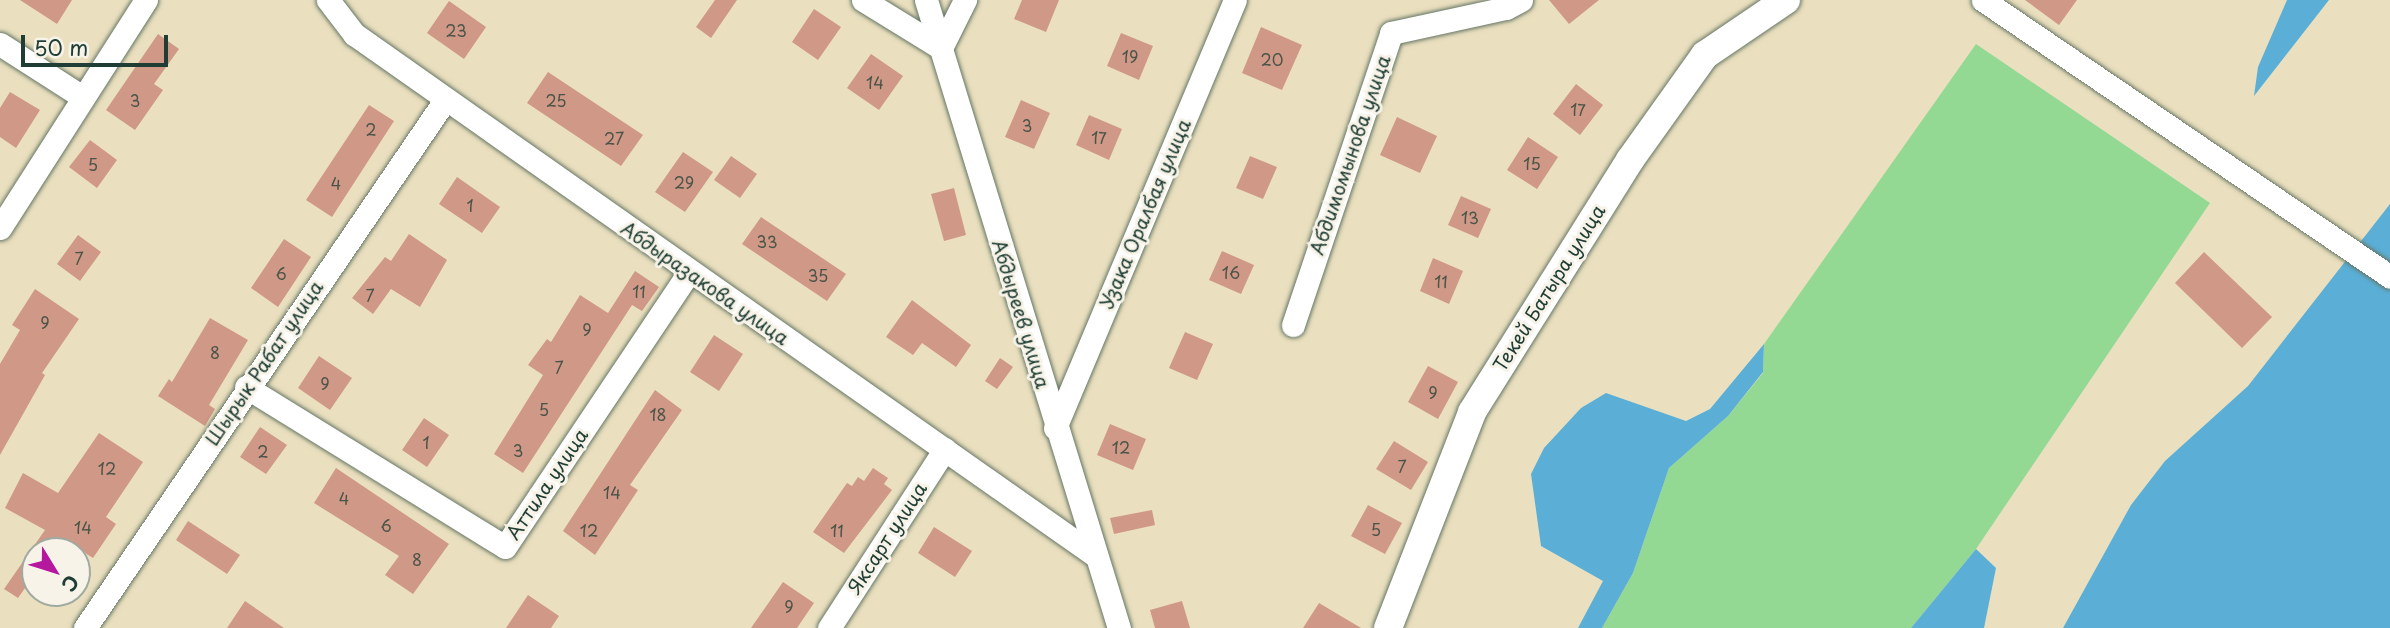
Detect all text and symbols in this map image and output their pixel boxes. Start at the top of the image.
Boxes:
house number: 23 [445,20,467,40]
scale bar [24,21,172,65]
text: 50 m [34,31,88,63]
house number: 19 [1122,46,1138,66]
house number: 20 [1261,49,1283,69]
street label: Абдимомынова улица [1305,52,1395,258]
house number: 14 [866,72,884,92]
house number: 3 [130,90,140,110]
house number: 25 [545,90,567,110]
house number: 17 [1570,99,1586,119]
street label: Узака Оралбая улица [1094,114,1196,314]
house number: 3 [1022,115,1032,135]
house number: 2 [365,119,377,139]
house number: 17 [1091,127,1107,147]
house number: 27 [604,128,624,148]
house number: 15 [1523,153,1541,173]
house number: 5 [88,154,98,174]
house number: 29 [674,172,694,192]
house number: 4 [331,173,341,193]
house number: 1 [466,195,474,215]
street label: Текей Батыра улица [1488,200,1610,376]
house number: 13 [1461,207,1479,227]
street label: Абдыразакова улица [616,216,794,350]
house number: 33 [756,231,778,251]
street label: Абдыреев улица [987,236,1055,392]
house number: 7 [74,248,84,268]
house number: 16 [1222,262,1240,282]
house number: 6 [275,263,287,283]
house number: 35 [808,265,828,285]
house number: 11 [1434,271,1448,291]
street label: Шырык Рабат улица [200,276,328,450]
house number: 11 [632,281,646,301]
house number: 7 [365,285,375,305]
house number: 9 [40,312,50,332]
house number: 9 [582,319,592,339]
house number: 8 [210,342,220,362]
house number: 7 [554,357,564,377]
house number: 9 [320,373,330,393]
house number: 9 [1428,382,1438,402]
house number: 5 [539,399,549,419]
house number: 18 [649,404,667,424]
street label: Аттила улица [501,424,593,544]
house number: 1 [422,432,430,452]
house number: 12 [1112,437,1130,457]
house number: 3 [513,440,523,460]
house number: 2 [257,441,269,461]
house number: 7 [1397,456,1407,476]
house number: 12 [98,458,116,478]
street label: Яксарт улица [842,478,932,598]
house number: 14 [603,482,621,502]
house number: 4 [339,488,349,508]
house number: 6 [380,515,392,535]
house number: 14 [74,517,92,537]
house number: 5 [1371,519,1381,539]
house number: 12 [580,520,598,540]
house number: 11 [830,520,844,540]
north arrow [21,537,91,607]
house number: 8 [412,549,422,569]
text: С [56,569,86,598]
house number: 9 [784,596,794,616]

